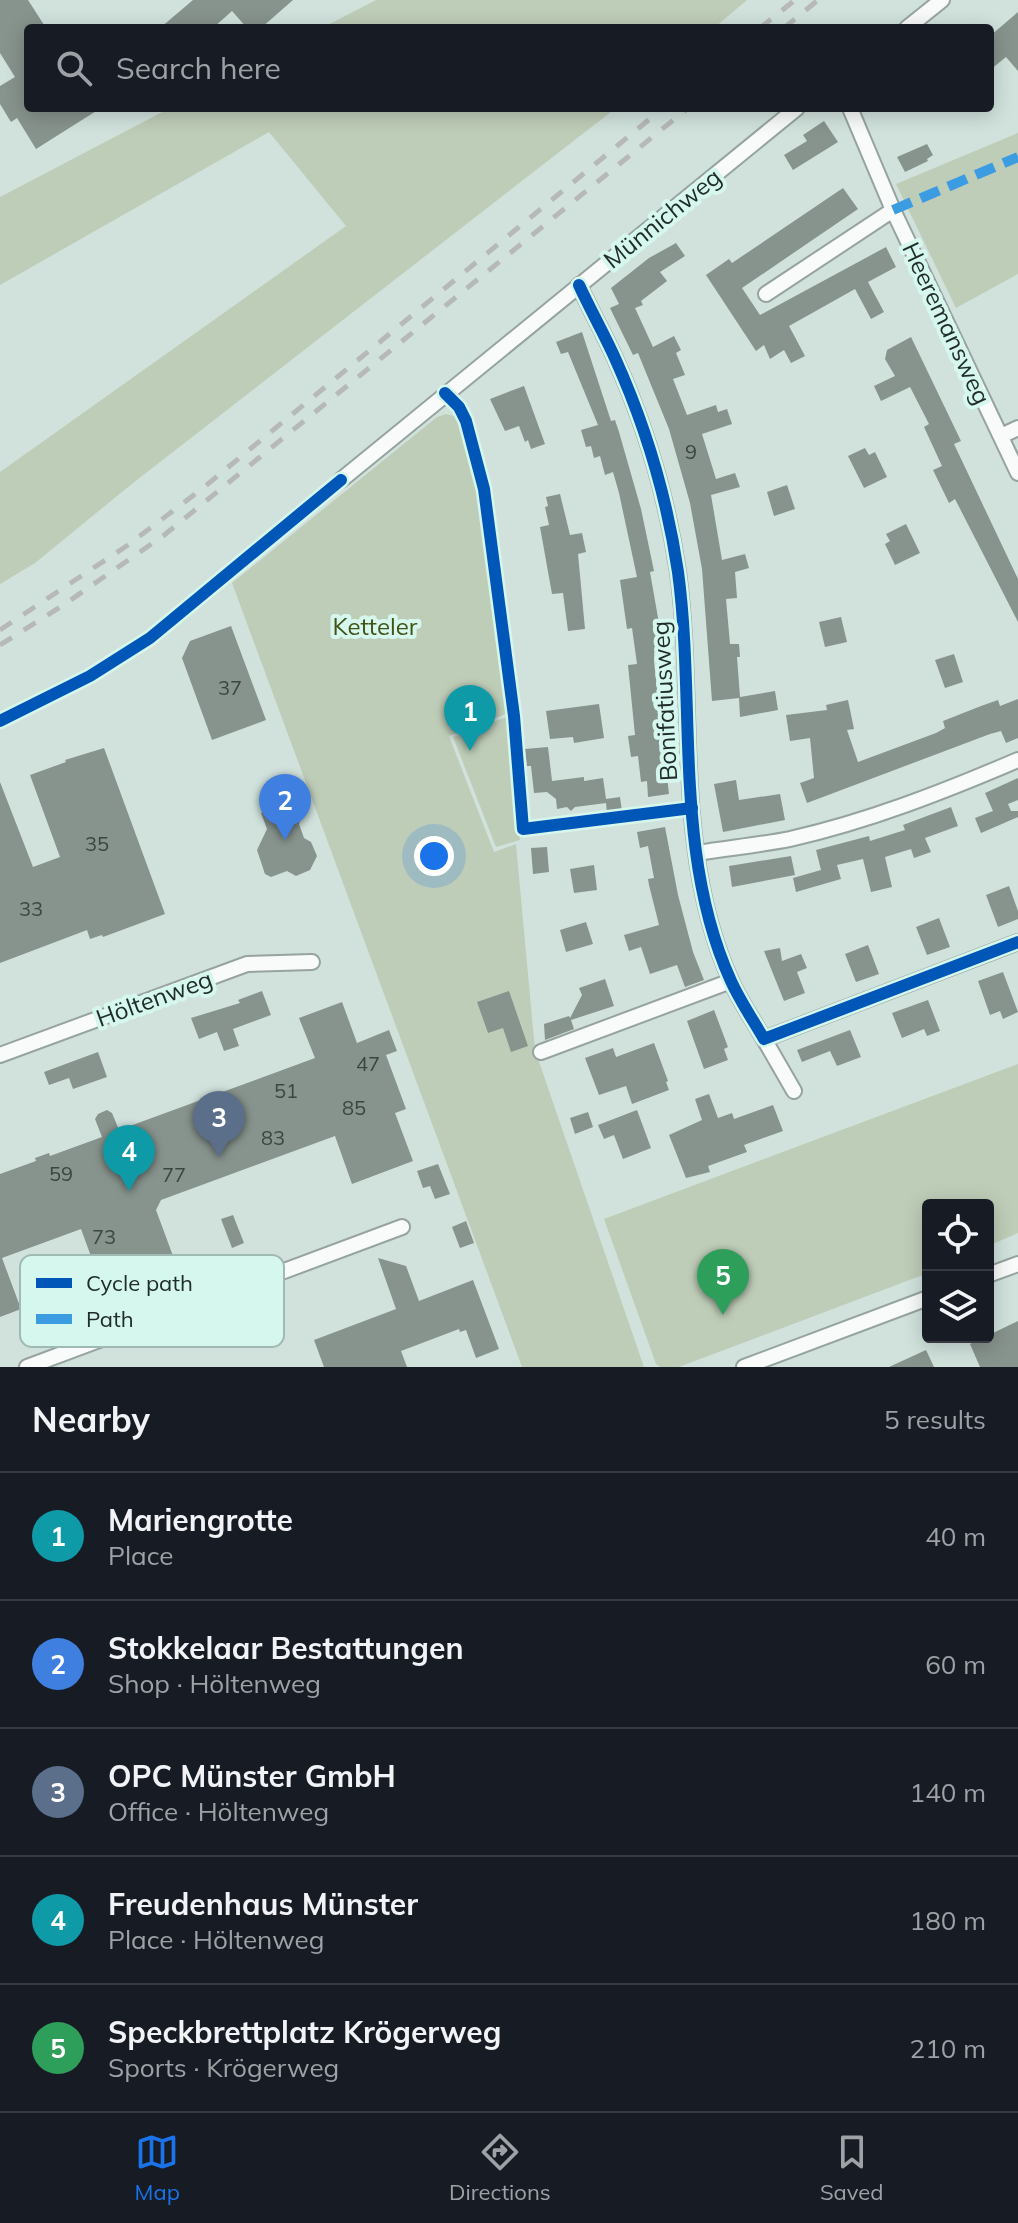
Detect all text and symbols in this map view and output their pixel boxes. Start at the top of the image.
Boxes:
search box [24,24,994,112]
icon: search [52,46,96,90]
text: Search here [116,49,281,87]
street label: Münnichweg [597,162,727,274]
street label: Heeremansweg [896,237,998,409]
house number: 9 [685,439,697,464]
park label: Ketteler [333,611,418,641]
street label: Bonifatiusweg [645,620,683,782]
house number: 37 [218,675,242,700]
pin: 1 [444,685,496,751]
pin: 2 [259,774,311,840]
house number: 35 [85,831,109,856]
your location [414,836,454,876]
house number: 33 [19,896,43,921]
street label: Höltenweg [92,963,216,1033]
house number: 47 [356,1051,380,1076]
house number: 51 [274,1078,298,1103]
pin: 3 [193,1091,245,1157]
house number: 85 [342,1095,366,1120]
pin: 4 [103,1125,155,1191]
house number: 83 [261,1125,285,1150]
house number: 59 [49,1161,73,1186]
house number: 77 [162,1162,186,1187]
map controls [922,1199,994,1343]
button: locate [922,1199,994,1271]
house number: 73 [92,1224,116,1249]
pin: 5 [697,1249,749,1315]
legend [20,1255,284,1347]
text: Cycle path [86,1269,193,1297]
button: layers [922,1271,994,1343]
text: Path [86,1305,134,1333]
text: Nearby [32,1398,150,1441]
text: 5 results [884,1403,986,1436]
text: Mariengrotte [108,1501,293,1539]
text: 1 [50,1520,66,1553]
text: 40 m [925,1520,986,1553]
text: Place [108,1539,173,1572]
text: Stokkelaar Bestattungen [108,1629,464,1667]
text: 2 [50,1648,66,1681]
text: 60 m [925,1648,986,1681]
text: Shop · Höltenweg [108,1667,321,1700]
text: OPC Münster GmbH [108,1757,396,1795]
text: 3 [50,1776,66,1809]
text: 140 m [910,1776,986,1809]
text: Office · Höltenweg [108,1795,329,1828]
text: Freudenhaus Münster [108,1885,418,1923]
text: 4 [50,1904,66,1937]
text: 180 m [910,1904,986,1937]
text: Place · Höltenweg [108,1923,324,1956]
text: Speckbrettplatz Krögerweg [108,2013,501,2051]
text: 5 [50,2032,66,2065]
text: 210 m [910,2032,986,2065]
text: Sports · Krögerweg [108,2051,339,2084]
tab: Map [135,2130,180,2206]
tab: Directions [449,2130,551,2206]
tab: Saved [820,2130,883,2206]

